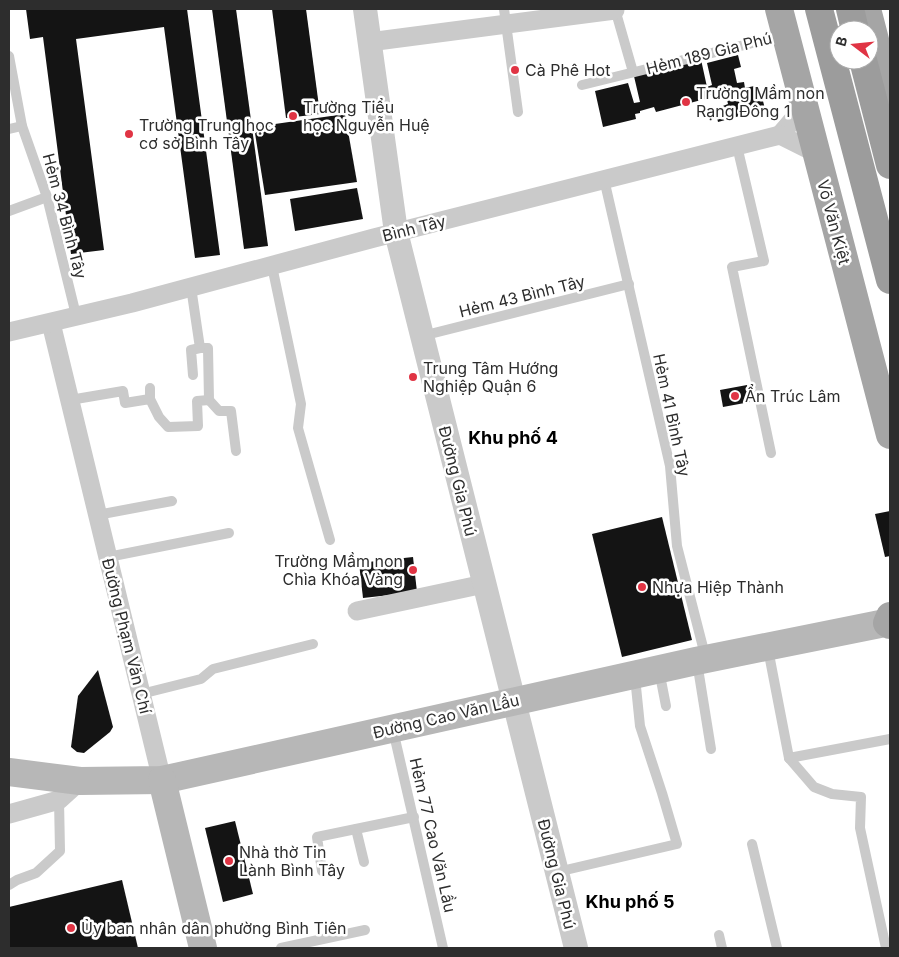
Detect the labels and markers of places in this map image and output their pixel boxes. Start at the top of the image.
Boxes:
place label: Cà Phê Hot [525,60,610,80]
marker: Cà Phê Hot [509,64,521,76]
place label: Trường Mầm non Rạng Đông 1 [696,83,825,121]
marker: Trường Mầm non Rạng Đông 1 [680,96,692,108]
place label: Trường Tiểu học Nguyễn Huệ [303,97,430,135]
marker: Trường Tiểu học Nguyễn Huệ [287,110,299,122]
place label: Trường Trung học cơ sở Bình Tây [139,115,274,153]
marker: Trường Trung học cơ sở Bình Tây [123,128,135,140]
place label: Trung Tâm Hướng Nghiệp Quận 6 [423,358,558,396]
marker: Trung Tâm Hướng Nghiệp Quận 6 [407,371,419,383]
place label: Ẩn Trúc Lâm [745,384,841,406]
marker: Ẩn Trúc Lâm [729,390,741,402]
place label: Trường Mầm non Chìa Khóa Vàng [274,551,403,589]
marker: Trường Mầm non Chìa Khóa Vàng [407,564,419,576]
place label: Nhựa Hiệp Thành [652,577,784,597]
marker: Nhựa Hiệp Thành [636,581,648,593]
place label: Nhà thờ Tin Lành Bình Tây [239,842,345,880]
marker: Nhà thờ Tin Lành Bình Tây [223,855,235,867]
place label: Ủy ban nhân dân phường Bình Tiên [81,918,347,938]
marker: Ủy ban nhân dân phường Bình Tiên [65,922,77,934]

